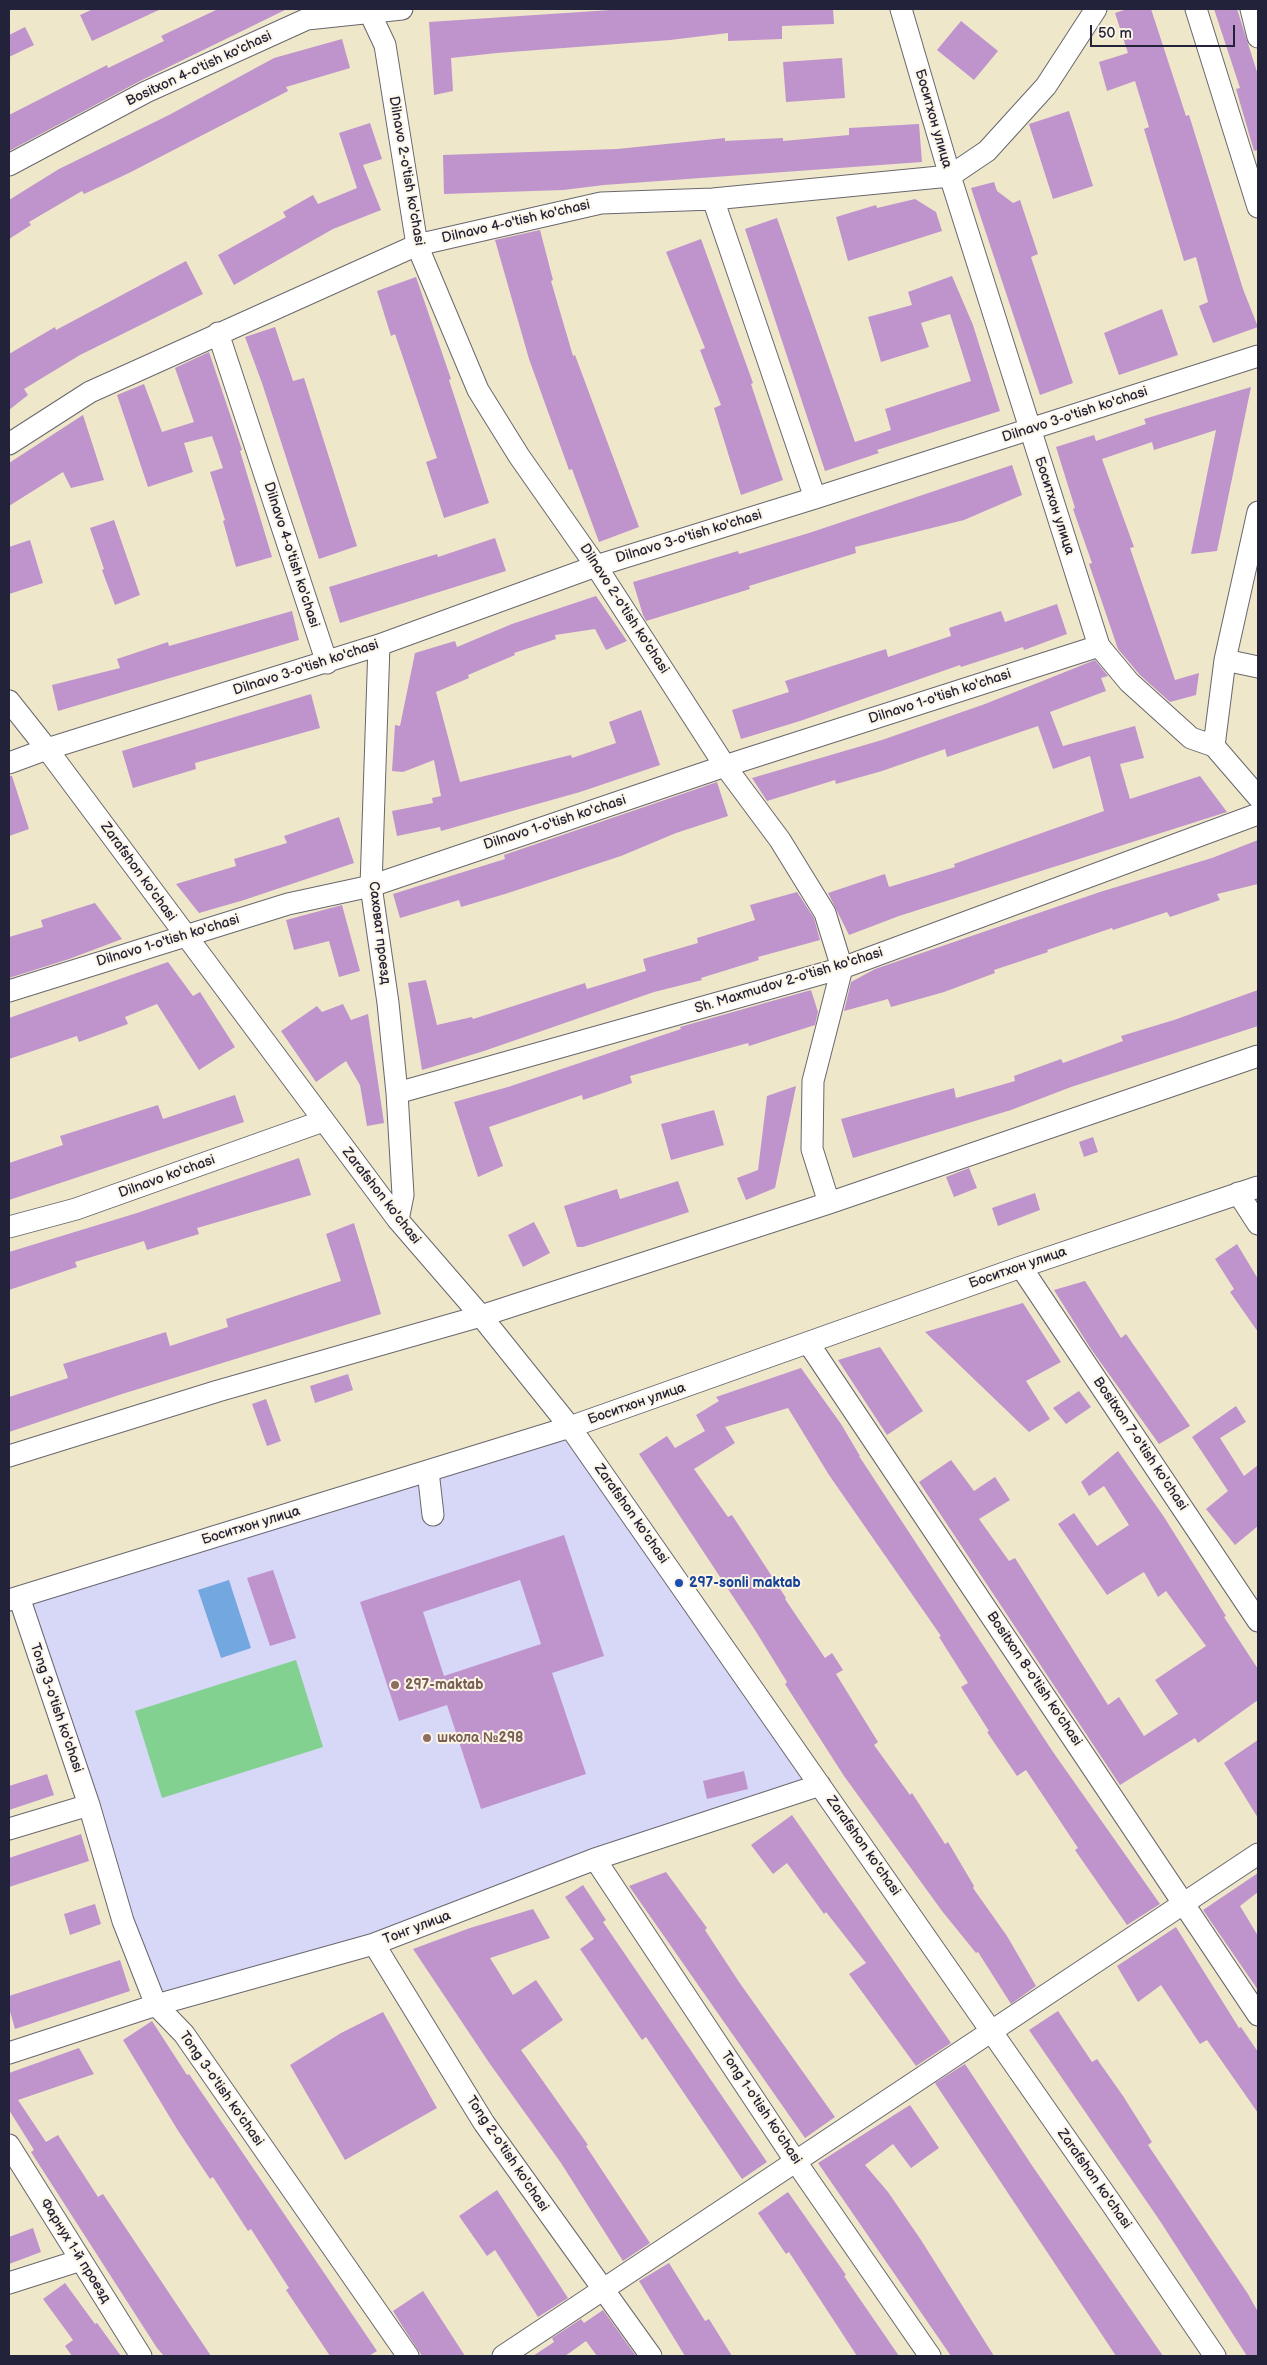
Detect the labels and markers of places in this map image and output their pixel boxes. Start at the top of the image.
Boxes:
place label: 297-sonli maktab [689,1575,801,1591]
marker: 297-sonli maktab [673,1577,685,1589]
place label: 297-maktab [405,1677,483,1693]
marker: 297-maktab [389,1679,401,1691]
place label: школа №298 [437,1730,524,1746]
marker: школа №298 [421,1732,433,1744]

